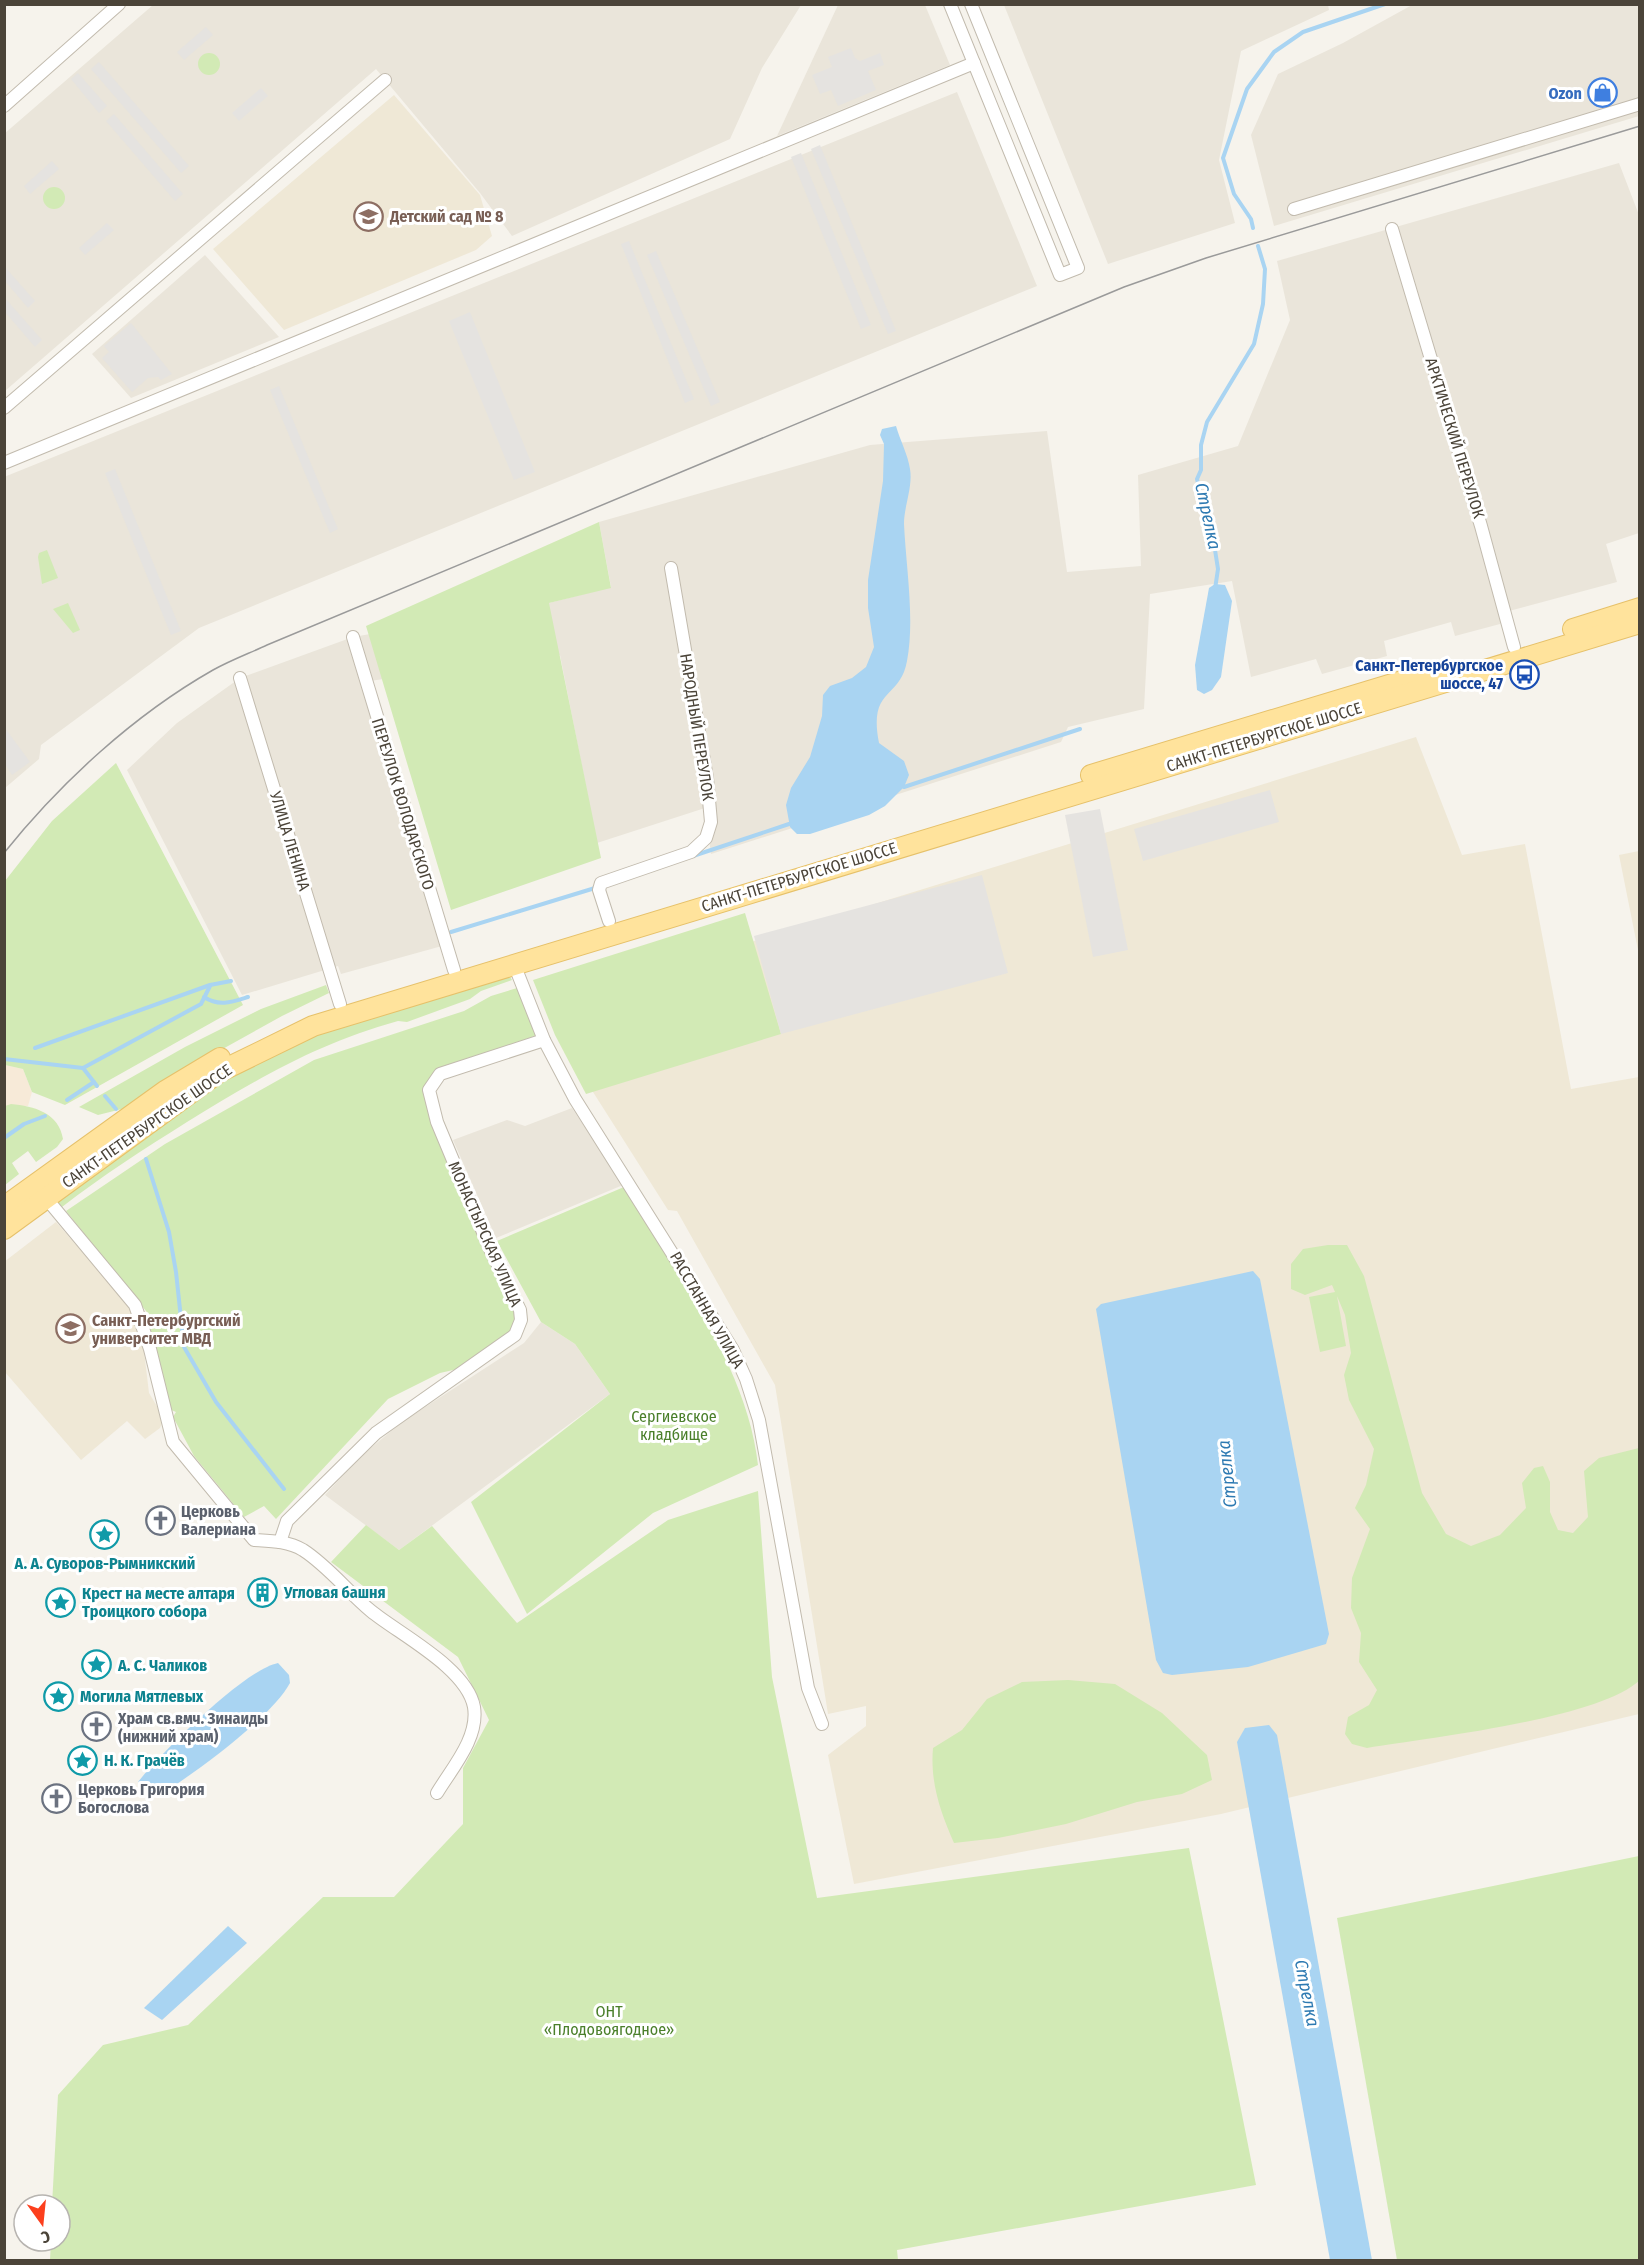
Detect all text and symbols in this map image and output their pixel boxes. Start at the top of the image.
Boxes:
shop icon: Ozon [1587,77,1619,109]
place label: Ozon [1549,84,1582,103]
school or university icon: Детский сад № 8 [353,200,385,232]
place label: Детский сад № 8 [389,207,504,226]
street label: АРКТИЧЕСКИЙ ПЕРЕУЛОК [1422,355,1489,521]
water label: Стрелка [1190,481,1226,551]
street label: НАРОДНЫЙ ПЕРЕУЛОК [676,652,718,802]
place label: Санкт-Петербургское шоссе, 47 [1355,656,1503,693]
bus stop icon: Санкт-Петербургское шоссе, 47 [1508,658,1540,690]
street label: САНКТ-ПЕТЕРБУРГСКОЕ ШОССЕ [1164,698,1364,776]
street label: ПЕРЕУЛОК ВОЛОДАРСКОГО [368,716,438,892]
street label: УЛИЦА ЛЕНИНА [266,788,314,893]
street label: САНКТ-ПЕТЕРБУРГСКОЕ ШОССЕ [699,838,899,916]
street label: САНКТ-ПЕТЕРБУРГСКОЕ ШОССЕ [58,1060,236,1192]
street label: МОНАСТЫРСКАЯ УЛИЦА [444,1158,526,1310]
street label: РАССТАННАЯ УЛИЦА [666,1248,748,1372]
place label: Санкт-Петербургский университет МВД [91,1311,240,1348]
school or university icon: Санкт-Петербургский университет МВД [55,1313,87,1345]
park label: Сергиевское кладбище [631,1407,717,1444]
water label: Стрелка [1213,1439,1241,1509]
place label: Церковь Валериана [181,1502,256,1539]
church icon: Церковь Валериана [144,1504,176,1536]
place icon: А. А. Суворов-Рымникский [89,1519,121,1551]
place label: А. А. Суворов-Рымникский [14,1554,195,1573]
building icon: Угловая башня [247,1576,279,1608]
place label: Угловая башня [283,1583,386,1602]
place label: Крест на месте алтаря Троицкого собора [82,1584,235,1621]
place icon: Крест на месте алтаря Троицкого собора [45,1586,77,1618]
place icon: А. С. Чаликов [81,1649,113,1681]
place label: А. С. Чаликов [117,1656,207,1675]
place icon: Могила Мятлевых [43,1680,75,1712]
place label: Могила Мятлевых [80,1687,204,1706]
place label: Храм св.вмч. Зинаиды (нижний храм) [117,1709,268,1746]
church icon: Храм св.вмч. Зинаиды (нижний храм) [81,1711,113,1743]
place icon: Н. К. Грачёв [67,1744,99,1776]
place label: Н. К. Грачёв [104,1751,185,1770]
place label: Церковь Григория Богослова [78,1780,205,1817]
church icon: Церковь Григория Богослова [41,1782,73,1814]
water label: Стрелка [1290,1958,1324,2028]
park label: ОНТ «Плодовоягодное» [544,2002,674,2039]
north arrow [12,2193,72,2253]
text: С [39,2227,52,2247]

